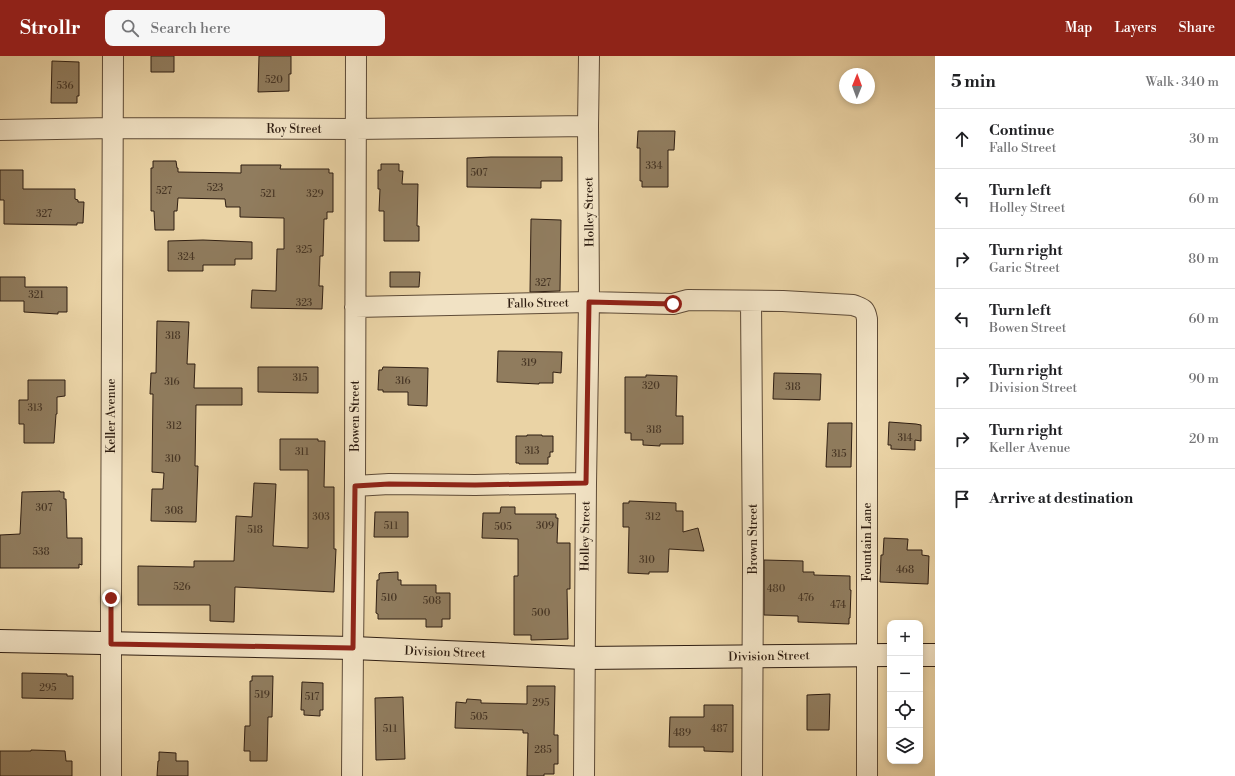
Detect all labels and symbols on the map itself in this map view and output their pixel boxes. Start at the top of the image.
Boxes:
north arrow [839,68,875,104]
house number: 520 [265,74,283,86]
house number: 536 [56,80,74,92]
street label: Roy Street [266,122,323,137]
house number: 334 [645,160,663,172]
house number: 507 [470,167,488,179]
street label: Holley Street [581,176,598,247]
house number: 523 [207,182,224,194]
house number: 527 [156,185,172,197]
house number: 521 [260,188,277,200]
house number: 329 [306,188,324,200]
house number: 327 [36,208,52,220]
house number: 325 [296,244,313,256]
house number: 324 [177,251,195,263]
house number: 327 [535,277,551,289]
house number: 321 [28,289,45,301]
street label: Fallo Street [507,295,570,312]
route start [664,295,682,313]
house number: 323 [296,297,313,309]
house number: 318 [165,330,181,342]
house number: 319 [521,357,537,369]
house number: 315 [292,372,308,384]
house number: 316 [395,375,411,387]
house number: 316 [164,376,180,388]
street label: Keller Avenue [104,378,119,454]
street label: Bowen Street [348,380,363,453]
house number: 320 [642,380,660,392]
house number: 318 [785,381,801,393]
house number: 313 [27,402,43,414]
house number: 312 [166,420,182,432]
house number: 318 [646,424,662,436]
house number: 314 [897,432,913,444]
house number: 313 [524,445,540,457]
house number: 311 [295,446,310,458]
house number: 315 [831,448,847,460]
house number: 310 [165,453,181,465]
street label: Holley Street [577,500,594,571]
house number: 307 [35,502,53,514]
street label: Fountain Lane [860,502,875,582]
street label: Brown Street [746,503,761,575]
house number: 308 [165,505,183,517]
house number: 303 [312,511,330,523]
house number: 312 [645,511,661,523]
house number: 511 [384,520,399,532]
house number: 309 [536,520,554,532]
house number: 505 [494,521,512,533]
house number: 518 [247,524,263,536]
house number: 538 [32,546,50,558]
house number: 310 [639,554,655,566]
house number: 468 [896,564,914,576]
house number: 526 [173,581,191,593]
house number: 480 [767,583,786,595]
route end [102,589,120,607]
house number: 510 [381,592,397,604]
house number: 476 [798,592,814,604]
house number: 508 [423,595,441,607]
house number: 474 [830,599,846,611]
house number: 500 [532,607,551,619]
street label: Division Street [404,644,487,661]
street label: Division Street [728,648,811,665]
house number: 295 [39,682,57,694]
house number: 519 [254,689,270,701]
house number: 517 [305,691,319,703]
house number: 295 [532,697,550,709]
house number: 505 [470,711,488,723]
house number: 511 [383,723,398,735]
house number: 487 [711,723,728,735]
house number: 489 [673,727,691,739]
house number: 285 [534,744,552,756]

